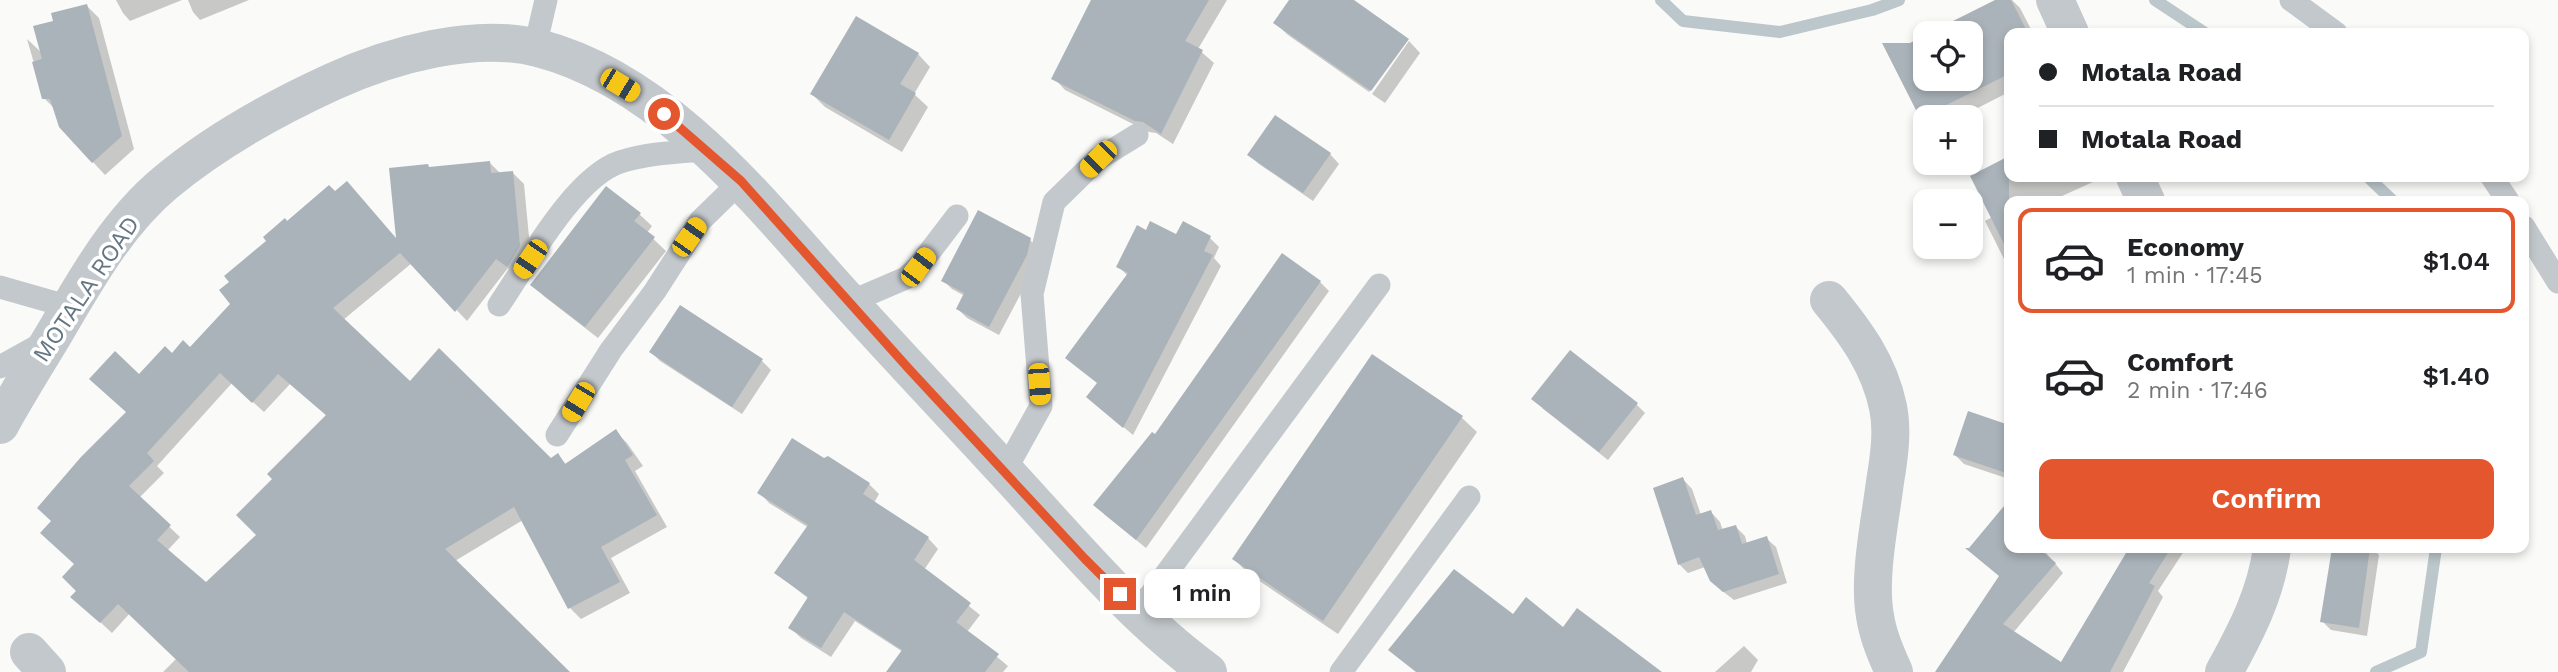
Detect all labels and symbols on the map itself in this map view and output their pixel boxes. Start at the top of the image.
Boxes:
car [597,65,644,105]
route start [648,98,680,130]
car [1076,137,1121,181]
street label: MOTALA ROAD [27,211,145,367]
car [669,214,710,260]
car [510,236,551,282]
car [897,244,940,290]
car [1028,362,1051,406]
car [559,379,598,425]
callout: 1 min [1144,570,1260,618]
route end [1104,578,1136,610]

